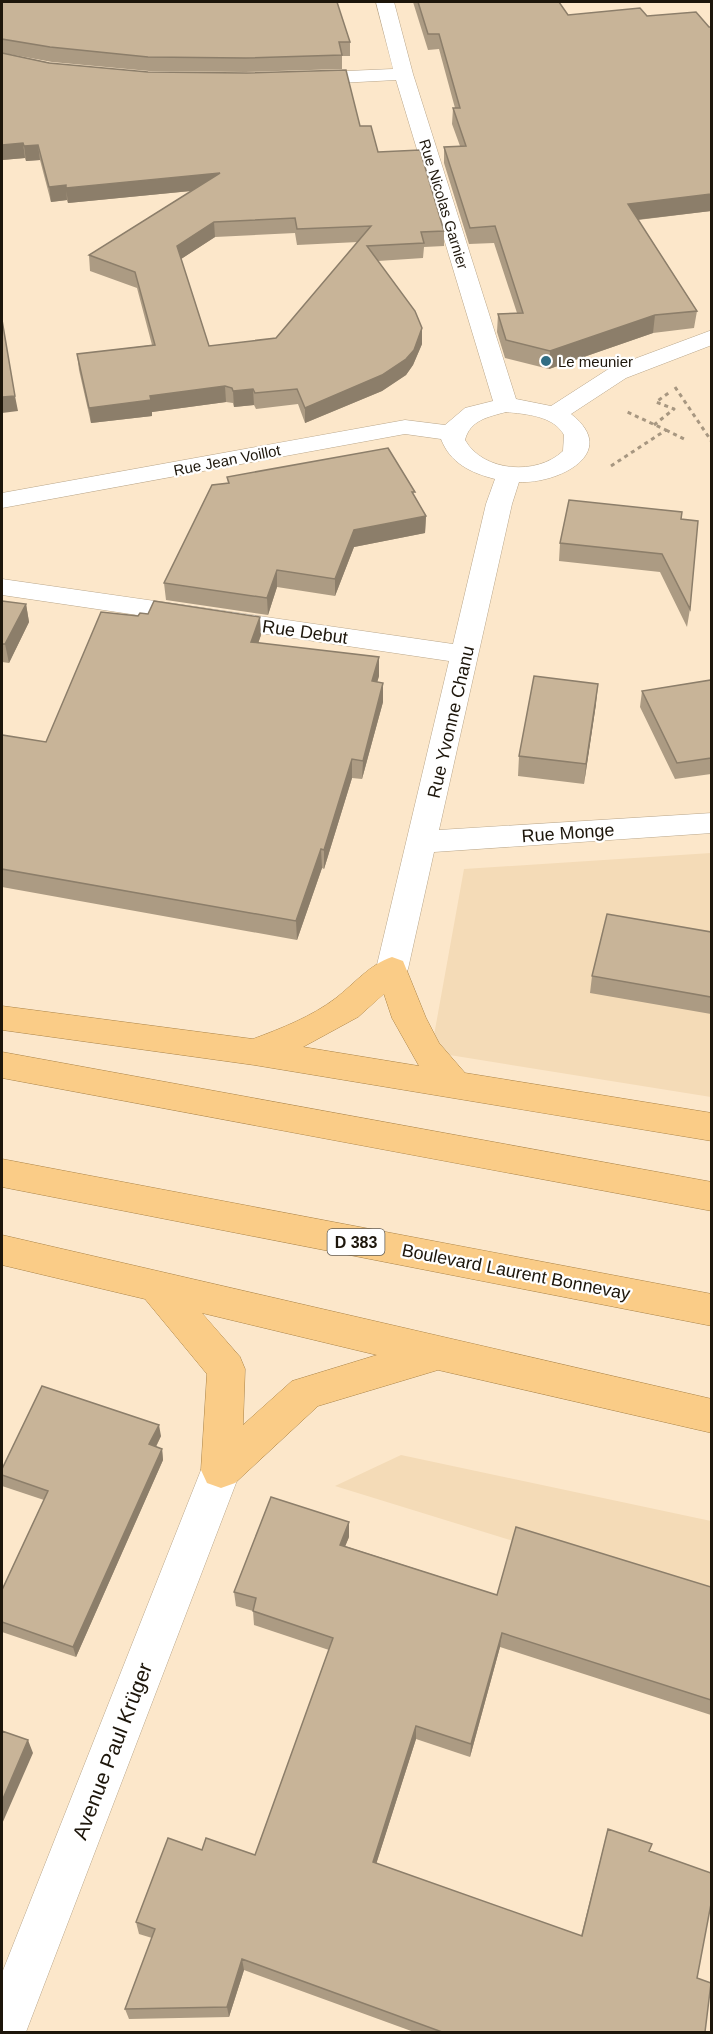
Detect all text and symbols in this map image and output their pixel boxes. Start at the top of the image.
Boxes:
street label: Rue Nicolas Garnier [416,137,472,271]
place label: Le meunier [558,353,633,370]
marker: Le meunier [539,354,553,368]
street label: Rue Jean Voillot [172,441,283,479]
street label: Rue Debut [261,616,349,648]
street label: Rue Yvonne Chanu [424,644,478,800]
street label: Rue Monge [521,820,615,846]
road number: D 383 [328,1229,385,1255]
street label: Boulevard Laurent Bonnevay [400,1240,632,1304]
street label: Avenue Paul Krüger [68,1659,156,1843]

